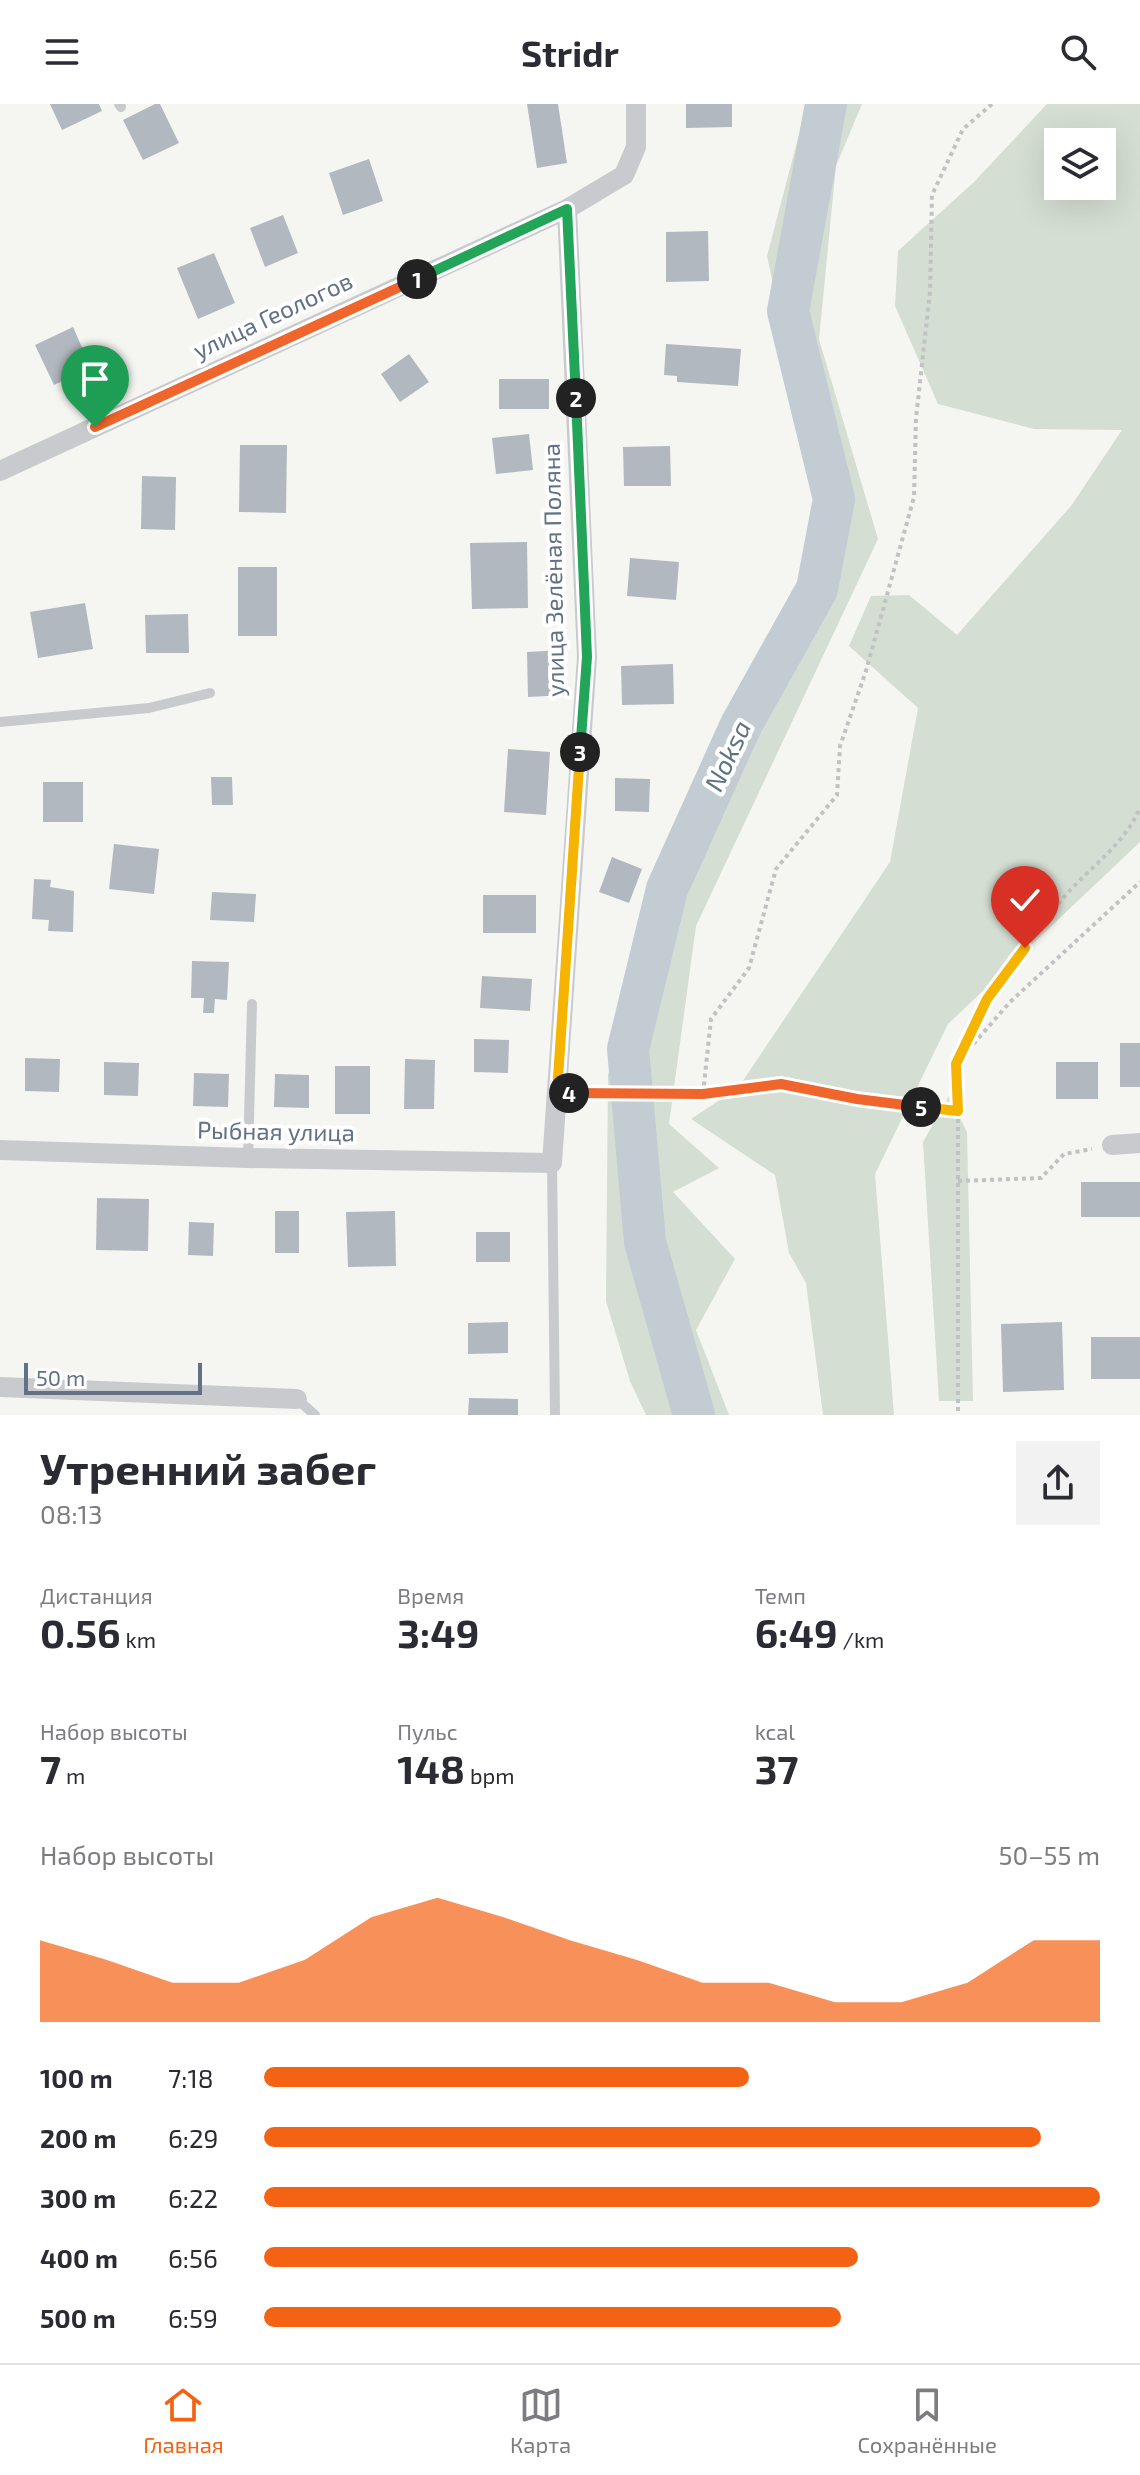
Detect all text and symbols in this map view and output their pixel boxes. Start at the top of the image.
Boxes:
icon: menu [40,30,84,74]
icon: search [1056,30,1100,74]
text: Stridr [521,31,619,74]
map controls [1044,128,1116,200]
button: layers [1044,128,1116,200]
pin: 1 [397,259,437,299]
street label: улица Геологов [188,265,357,365]
text: 1 [412,266,422,292]
pin [61,345,129,427]
icon: arrive [73,357,117,401]
pin: 2 [556,378,596,418]
text: 2 [570,385,582,411]
street label: улица Зелёная Поляна [536,443,570,697]
water label: Noksa [697,715,756,796]
pin: 3 [560,732,600,772]
text: 3 [574,739,586,765]
pin [991,866,1059,948]
icon: check [1003,878,1047,922]
pin: 4 [549,1073,589,1113]
text: 4 [562,1080,576,1106]
pin: 5 [901,1087,941,1127]
text: 5 [915,1094,927,1120]
street label: Рыбная улица [197,1115,355,1147]
scale bar [24,1359,202,1395]
text: 50 m [36,1364,85,1390]
text: Утренний забег [40,1441,376,1494]
button: share [1016,1441,1100,1525]
text: 08:13 [40,1498,102,1529]
text: Дистанция [40,1582,153,1608]
text: Время [397,1582,464,1608]
text: Темп [755,1582,806,1608]
text: 0.56 [40,1608,121,1656]
text: 3:49 [397,1608,479,1656]
text: 6:49 [755,1608,838,1656]
text: km [121,1626,156,1652]
text: /km [838,1626,884,1652]
text: Набор высоты [40,1718,188,1744]
text: Пульс [397,1718,458,1744]
text: kcal [755,1718,795,1744]
text: 7 [40,1744,61,1792]
text: 148 [397,1744,465,1792]
text: 37 [755,1744,798,1792]
text: m [61,1762,85,1788]
text: bpm [465,1762,515,1788]
text: Набор высоты [40,1839,214,1870]
text: 50–55 m [999,1839,1100,1870]
text: 100 m [40,2062,113,2093]
text: 7:18 [168,2062,214,2093]
text: 200 m [40,2122,116,2153]
text: 6:29 [168,2122,219,2153]
text: 300 m [40,2182,116,2213]
text: 6:22 [168,2182,218,2213]
text: 400 m [40,2242,118,2273]
text: 6:56 [168,2242,218,2273]
text: 500 m [40,2302,116,2333]
text: 6:59 [168,2302,218,2333]
tab: Главная [143,2383,224,2457]
tab: Карта [510,2383,571,2457]
tab: Сохранённые [857,2383,997,2457]

